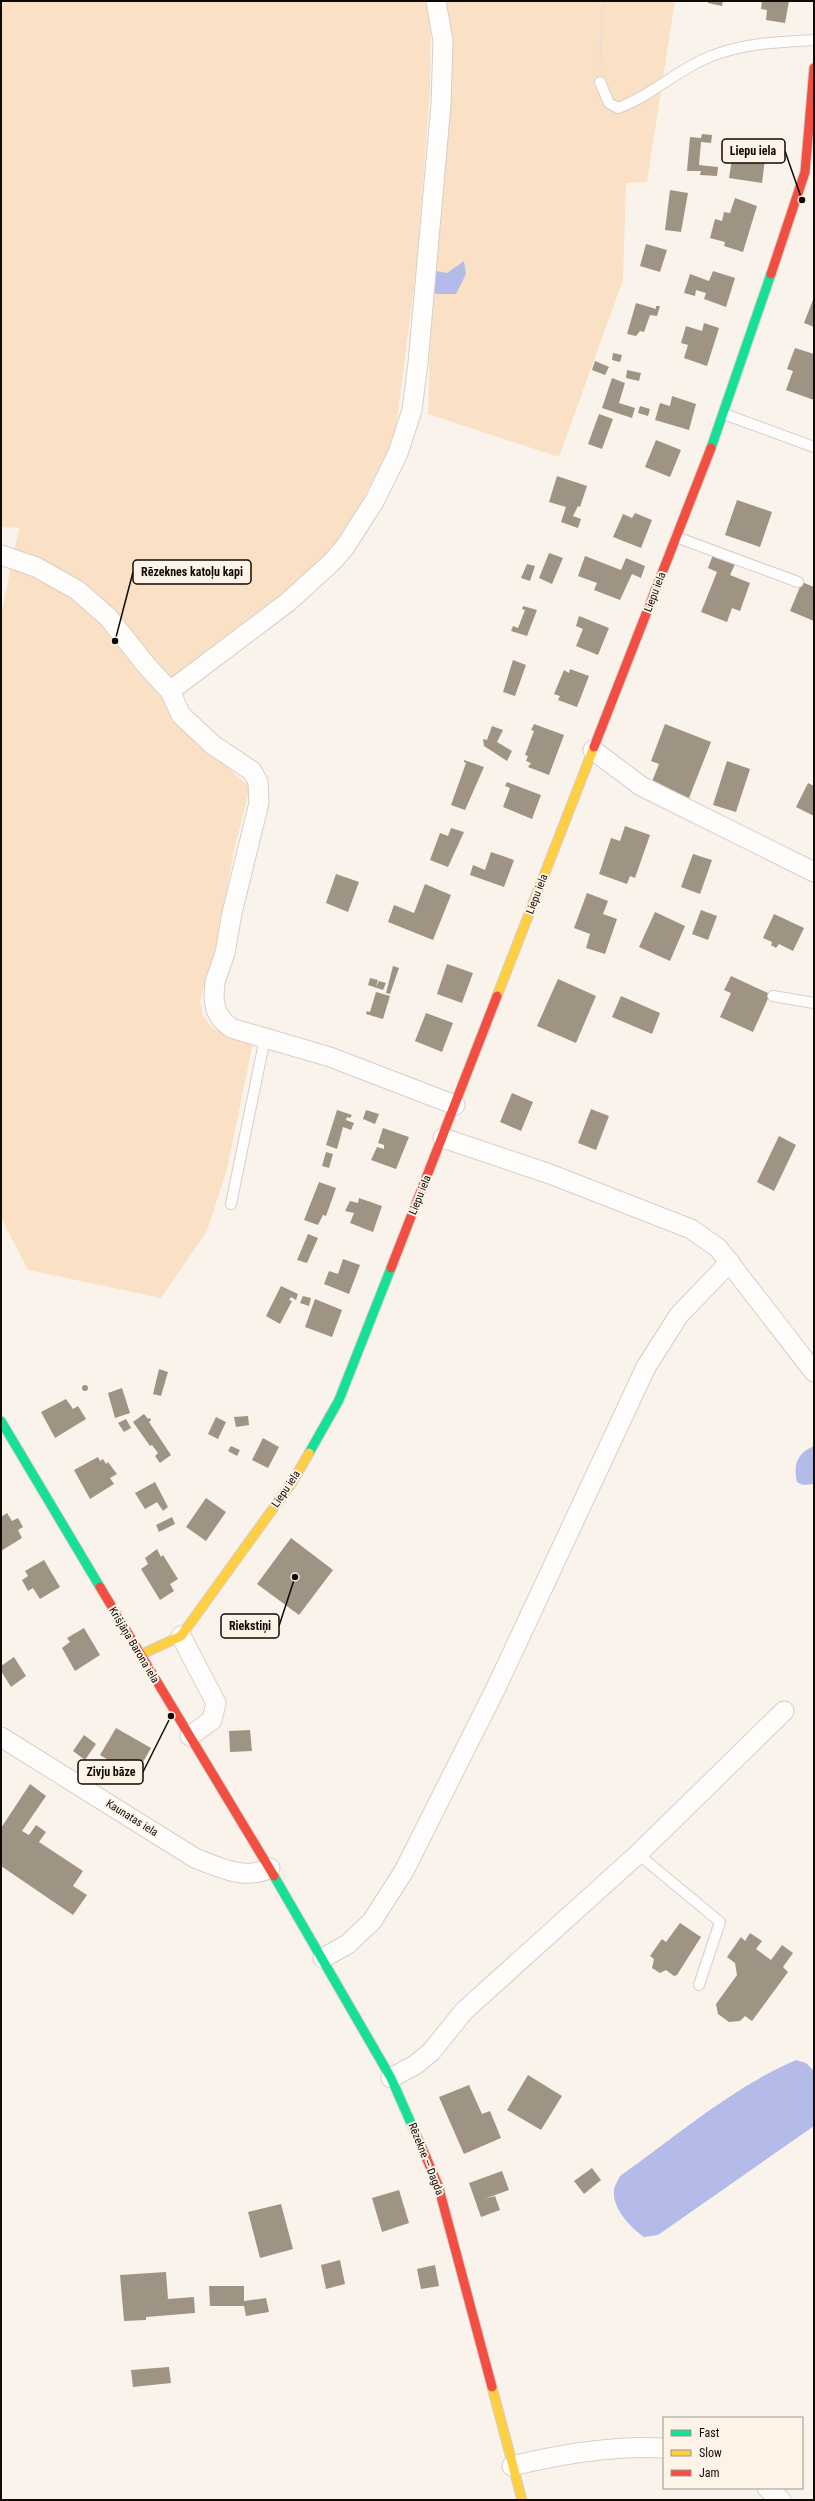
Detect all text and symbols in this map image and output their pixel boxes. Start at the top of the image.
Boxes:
callout: Liepu iela [722,139,785,163]
text: Liepu iela [730,144,777,158]
callout: Rēzeknes katoļu kapi [133,560,251,584]
text: Rēzeknes katoļu kapi [141,565,243,580]
street label: Liepu iela [641,570,669,614]
street label: Liepu iela [523,872,551,916]
street label: Liepu iela [406,1173,434,1217]
street label: Liepu iela [269,1468,303,1510]
street label: Krišjāņa Barona iela [106,1605,162,1685]
callout: Riekstiņi [221,1614,279,1638]
text: Riekstiņi [229,1619,271,1634]
callout: Zivju bāze [78,1760,143,1784]
text: Zivju bāze [86,1765,136,1779]
street label: Kaunatas iela [104,1797,160,1839]
street label: Rēzekne — Dagda [406,2121,446,2197]
legend [663,2417,803,2489]
text: Fast [699,2426,720,2440]
text: Slow [699,2446,722,2460]
text: Jam [699,2466,720,2480]

